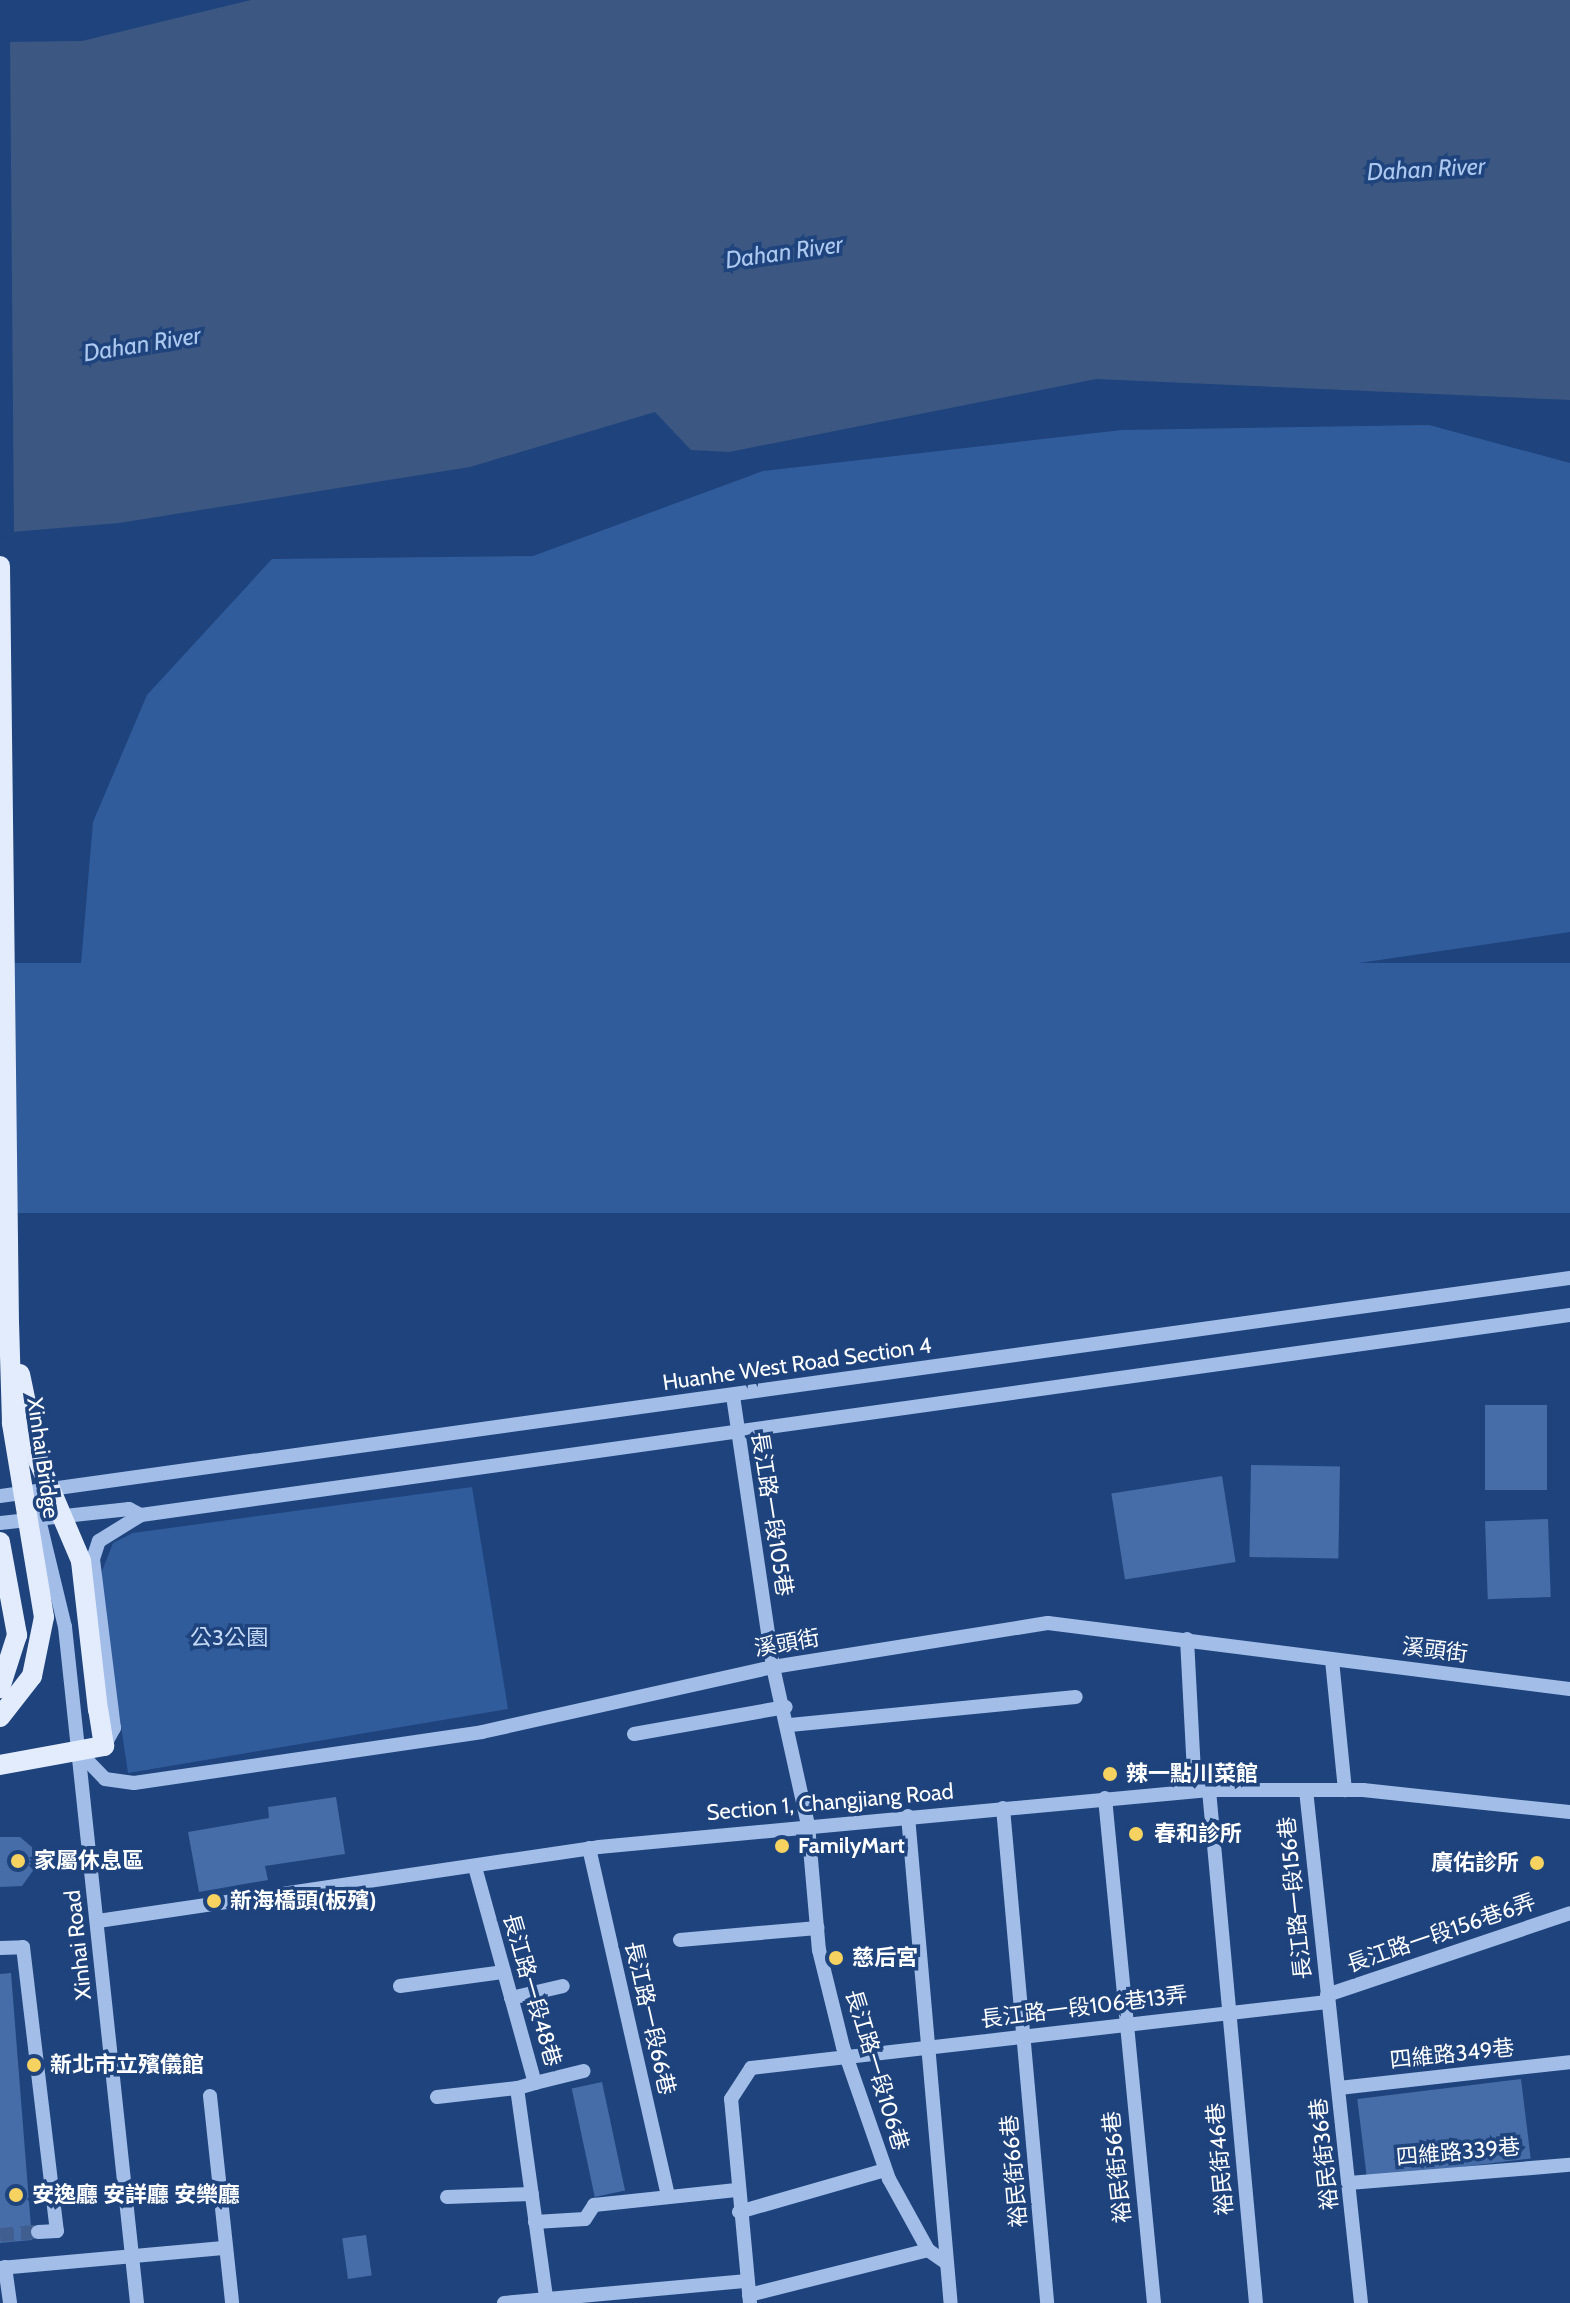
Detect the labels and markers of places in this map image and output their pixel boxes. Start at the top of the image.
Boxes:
place label: 辣一點川菜館 [1126,1761,1258,1787]
marker: 辣一點川菜館 [1101,1765,1119,1783]
place label: 春和診所 [1154,1821,1242,1847]
marker: 春和診所 [1125,1823,1147,1845]
place label: FamilyMart [798,1833,905,1859]
marker: FamilyMart [773,1837,791,1855]
place label: 家屬休息區 [34,1848,144,1874]
place label: 廣佑診所 [1431,1850,1519,1876]
marker: 家屬休息區 [9,1852,27,1870]
marker: 廣佑診所 [1526,1852,1548,1874]
place label: 新海橋頭(板殯) [230,1888,376,1914]
marker: 新海橋頭(板殯) [205,1892,223,1910]
place label: 慈后宮 [852,1945,918,1971]
marker: 慈后宮 [827,1949,845,1967]
place label: 新北市立殯儀館 [50,2052,204,2078]
marker: 新北市立殯儀館 [25,2056,43,2074]
place label: 安逸廳 安詳廳 安樂廳 [32,2182,240,2208]
marker: 安逸廳 安詳廳 安樂廳 [7,2186,25,2204]

